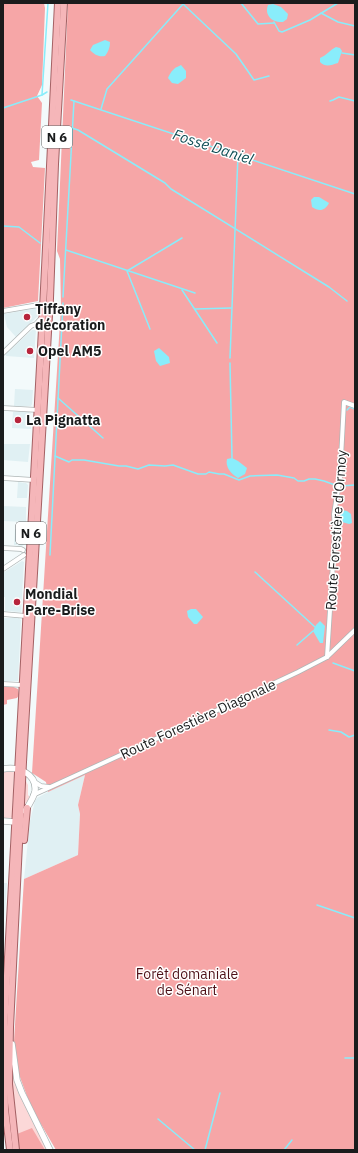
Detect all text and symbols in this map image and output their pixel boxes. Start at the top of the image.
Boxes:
water label: Fossé Daniel [170,125,256,169]
road number: N 6 [42,126,72,148]
place label: Tiffany décoration [35,300,105,334]
marker: Tiffany décoration [22,312,32,322]
place label: Opel AM5 [38,342,101,360]
marker: Opel AM5 [25,346,35,356]
place label: La Pignatta [26,411,101,429]
marker: La Pignatta [13,415,23,425]
street label: Route Forestière d'Ormoy [321,449,351,611]
road number: N 6 [16,522,46,544]
place label: Mondial Pare-Brise [25,585,95,619]
marker: Mondial Pare-Brise [12,597,22,607]
street label: Route Forestière Diagonale [117,675,279,763]
park label: Forêt domaniale de Sénart [136,965,238,999]

